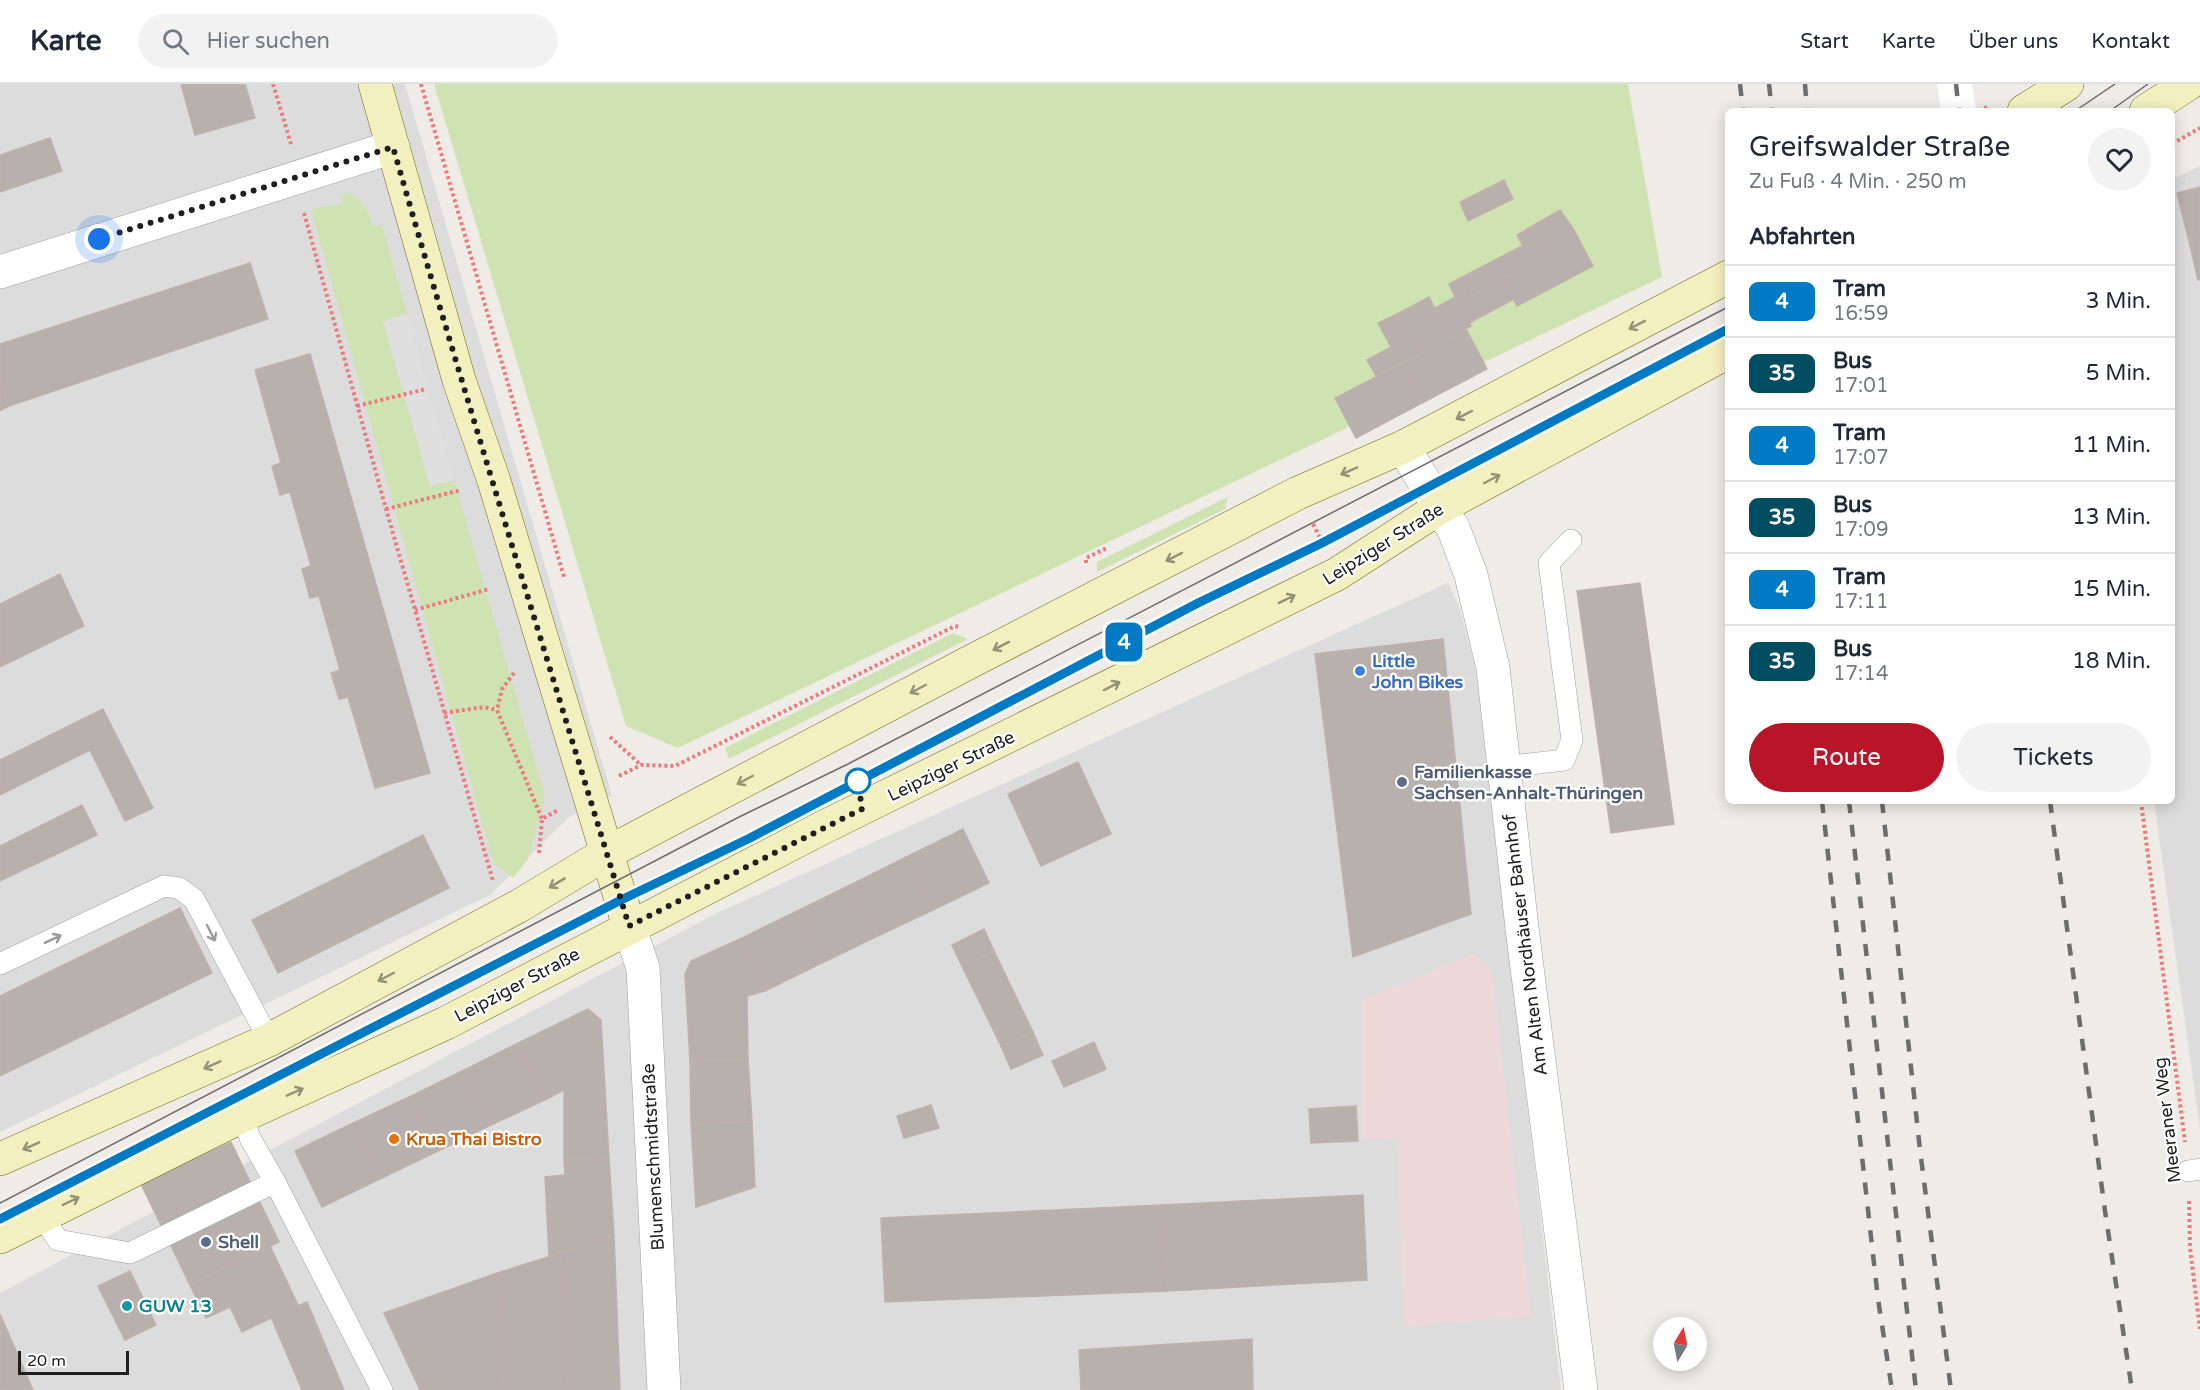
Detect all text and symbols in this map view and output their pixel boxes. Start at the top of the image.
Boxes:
search box [138,14,558,68]
text: Karte [30,24,102,58]
icon: search [159,25,192,58]
text: Hier suchen [207,28,330,54]
text: Start [1800,29,1849,54]
text: Karte [1882,29,1935,54]
text: Über uns [1968,29,2058,54]
text: Kontakt [2091,29,2170,54]
button: heart [2088,128,2151,191]
text: Greifswalder Straße [1749,130,2010,164]
text: Zu Fuß · 4 Min. · 250 m [1749,170,1967,194]
your location [84,224,114,254]
text: Abfahrten [1749,224,1855,250]
text: Tram [1833,276,1886,302]
text: 3 Min. [2086,288,2151,314]
text: 4 [1775,289,1789,314]
text: 16:59 [1833,302,1888,326]
one-way arrow [1629,320,1647,331]
text: Bus [1833,348,1872,374]
text: 5 Min. [2086,360,2151,386]
text: 35 [1769,361,1795,386]
text: 17:01 [1833,374,1888,398]
one-way arrow [1456,410,1474,421]
text: Tram [1833,420,1886,446]
text: 11 Min. [2072,432,2151,458]
text: 4 [1775,433,1789,458]
text: 17:07 [1833,446,1888,470]
one-way arrow [1341,466,1359,477]
one-way arrow [1483,473,1501,484]
text: Bus [1833,492,1872,518]
street label: Leipziger Straße [1318,498,1448,590]
text: 13 Min. [2072,504,2151,530]
text: 35 [1769,505,1795,530]
text: 17:09 [1833,518,1888,542]
one-way arrow [1166,552,1184,563]
text: Tram [1833,564,1886,590]
text: 15 Min. [2072,576,2151,602]
text: 4 [1775,577,1789,602]
text: 17:11 [1833,590,1888,614]
one-way arrow [1277,592,1295,604]
line badge: 4 [1104,622,1144,662]
text: 4 [1117,630,1131,655]
text: Bus [1833,636,1872,662]
one-way arrow [993,640,1010,652]
text: 18 Min. [2072,648,2151,674]
text: 35 [1769,649,1795,674]
place label: Little John Bikes [1371,650,1464,693]
text: 17:14 [1833,662,1888,686]
marker: Little John Bikes [1353,664,1367,678]
one-way arrow [1103,679,1121,691]
one-way arrow [910,683,927,695]
button: Route [1749,723,1944,792]
button: Tickets [1956,723,2151,792]
street label: Leipziger Straße [884,726,1018,806]
place label: Familienkasse Sachsen-Anhalt-Thüringen [1414,761,1643,804]
unlabelled marker [845,768,871,794]
one-way arrow [737,775,755,786]
marker: Familienkasse Sachsen-Anhalt-Thüringen [1395,775,1409,789]
street label: Am Alten Nordhäuser Bahnhof [1498,813,1552,1077]
one-way arrow [549,877,566,889]
one-way arrow [206,923,218,941]
one-way arrow [43,932,61,944]
street label: Leipziger Straße [451,943,583,1027]
one-way arrow [378,971,395,983]
street label: Meeraner Weg [2148,1056,2186,1184]
one-way arrow [204,1060,222,1071]
street label: Blumenschmidtstraße [637,1063,669,1251]
one-way arrow [285,1085,303,1097]
place label: Krua Thai Bistro [406,1128,542,1150]
marker: Krua Thai Bistro [387,1132,401,1146]
one-way arrow [22,1140,40,1152]
one-way arrow [61,1194,79,1206]
place label: Shell [218,1231,259,1253]
marker: Shell [199,1235,213,1249]
place label: GUW 13 [139,1295,212,1317]
marker: GUW 13 [120,1299,134,1313]
north arrow [1653,1317,1707,1371]
map controls [1653,1317,1707,1371]
scale bar [18,1348,129,1376]
text: 20 m [27,1351,66,1371]

